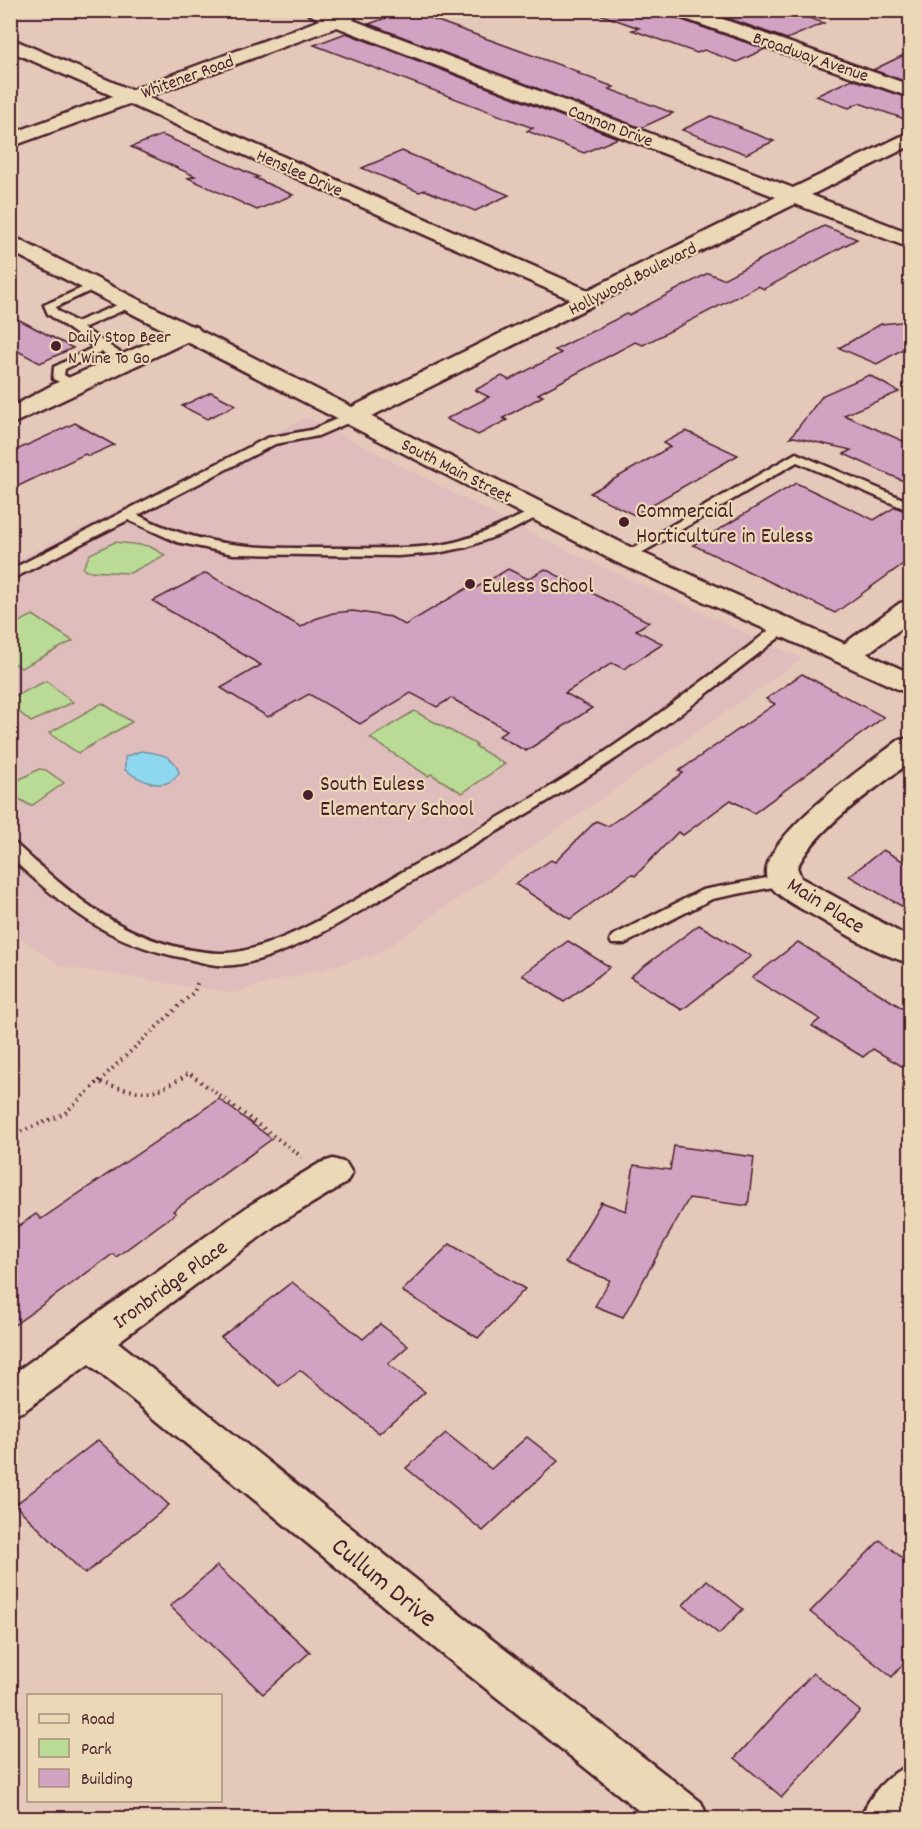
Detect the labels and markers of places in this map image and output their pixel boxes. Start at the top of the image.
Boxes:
place label: Daily Stop Beer N Wine To Go [68,326,171,372]
marker: Daily Stop Beer N Wine To Go [49,339,63,353]
place label: Commercial Horticulture in Euless [636,497,814,553]
marker: Commercial Horticulture in Euless [617,515,631,529]
place label: Euless School [482,572,593,603]
marker: Euless School [463,577,477,591]
place label: South Euless Elementary School [320,770,474,826]
marker: South Euless Elementary School [301,788,315,802]

